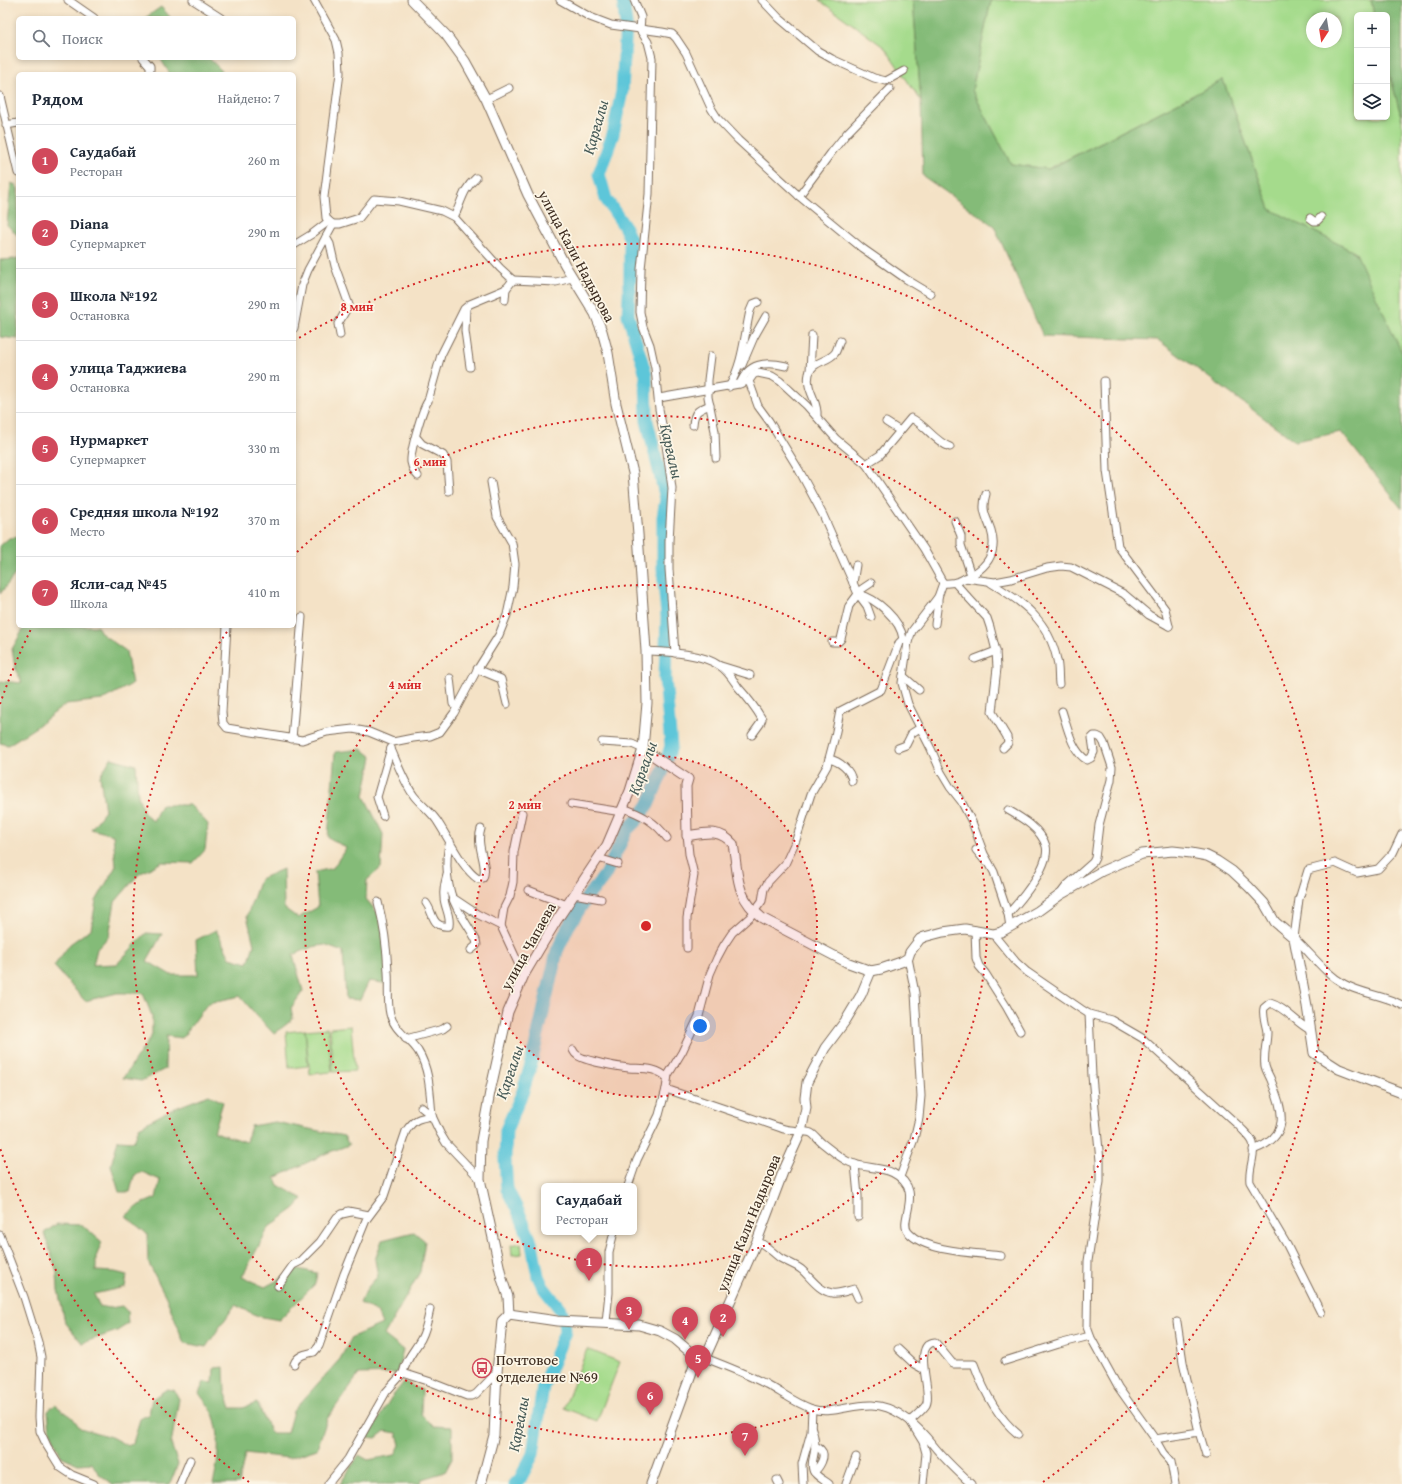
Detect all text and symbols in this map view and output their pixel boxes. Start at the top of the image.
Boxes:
north arrow [1306,12,1342,48]
map controls [1354,12,1390,120]
button: + [1354,12,1390,48]
search box [16,16,296,60]
icon: search [30,27,52,49]
text: Поиск [62,28,103,49]
button: − [1354,48,1390,84]
button: layers [1354,84,1390,120]
text: Рядом [32,86,83,111]
text: Найдено: 7 [218,89,280,108]
water label: Қарғалы [576,97,614,157]
text: Саудабай [70,141,136,162]
text: 1 [42,151,48,170]
text: 260 m [248,151,280,170]
text: Ресторан [70,162,123,181]
street label: улица Кали Надырова [533,185,621,326]
text: Diana [70,213,109,234]
text: 2 [42,223,48,242]
text: 290 m [248,223,280,242]
text: Супермаркет [70,234,146,253]
text: Школа №192 [70,285,157,306]
text: 3 [42,295,48,314]
text: 290 m [248,295,280,314]
text: 8 мин [341,298,374,315]
text: Остановка [70,306,130,325]
text: улица Таджиева [70,357,187,378]
text: 4 [42,367,48,386]
text: 290 m [248,367,280,386]
text: Остановка [70,378,130,397]
water label: Қарғалы [654,421,690,481]
text: Нурмаркет [70,429,148,450]
text: 5 [42,439,48,458]
text: 330 m [248,439,280,458]
text: Супермаркет [70,450,146,469]
text: 6 мин [414,453,447,470]
text: Средняя школа №192 [70,501,219,522]
text: 6 [42,511,48,530]
text: 370 m [248,511,280,530]
text: Место [70,522,105,541]
text: Ясли-сад №45 [70,573,167,594]
text: 7 [42,583,48,602]
text: 410 m [248,583,280,602]
text: Школа [70,594,108,613]
text: 4 мин [389,676,422,693]
water label: Қарғалы [621,738,663,798]
text: 2 мин [509,796,542,813]
street label: улица Чапаева [495,898,561,994]
centre of rings [639,919,653,933]
your location [690,1016,710,1036]
water label: Қарғалы [489,1042,529,1102]
street label: улица Кали Надырова [710,1150,786,1296]
popup [541,1183,637,1235]
text: Саудабай [556,1189,622,1210]
text: Ресторан [556,1210,608,1229]
pin: 1 [576,1248,602,1281]
pin: 3 [616,1297,642,1330]
pin: 2 [710,1304,736,1337]
pin: 4 [672,1307,698,1340]
pin: 5 [685,1345,711,1378]
place label: Почтовое отделение №69 [496,1349,598,1387]
bus stop icon: Почтовое отделение №69 [471,1357,493,1379]
pin: 6 [637,1382,663,1415]
water label: Қарғалы [501,1394,535,1454]
pin: 7 [732,1423,758,1456]

